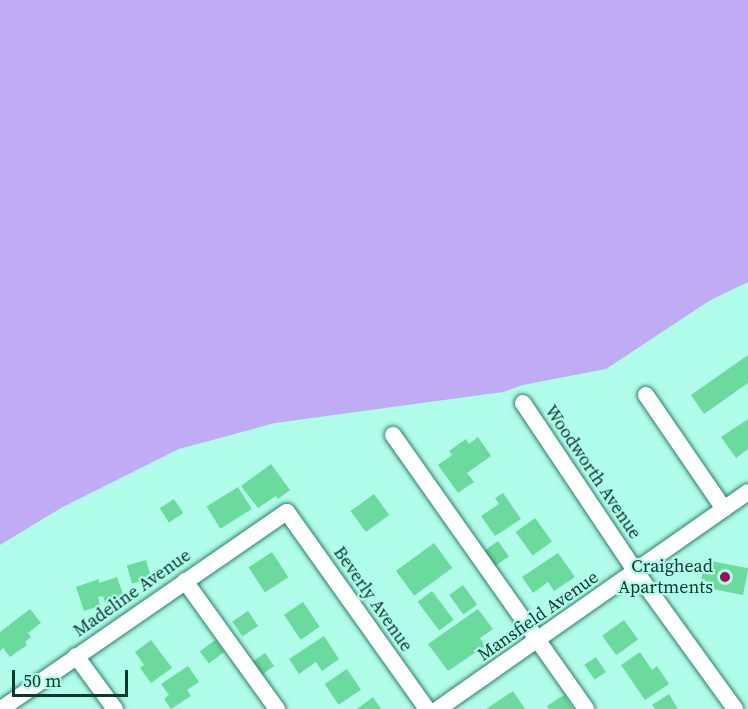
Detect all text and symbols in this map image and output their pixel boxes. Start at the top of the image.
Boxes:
street label: Woodworth Avenue [540,401,646,543]
street label: Beverly Avenue [329,542,417,656]
street label: Madeline Avenue [69,544,195,642]
place label: Craighead Apartments [618,556,713,598]
street label: Mansfield Avenue [473,566,603,666]
marker: Craighead Apartments [718,570,732,584]
scale bar [15,658,130,696]
text: 50 m [23,668,61,693]

